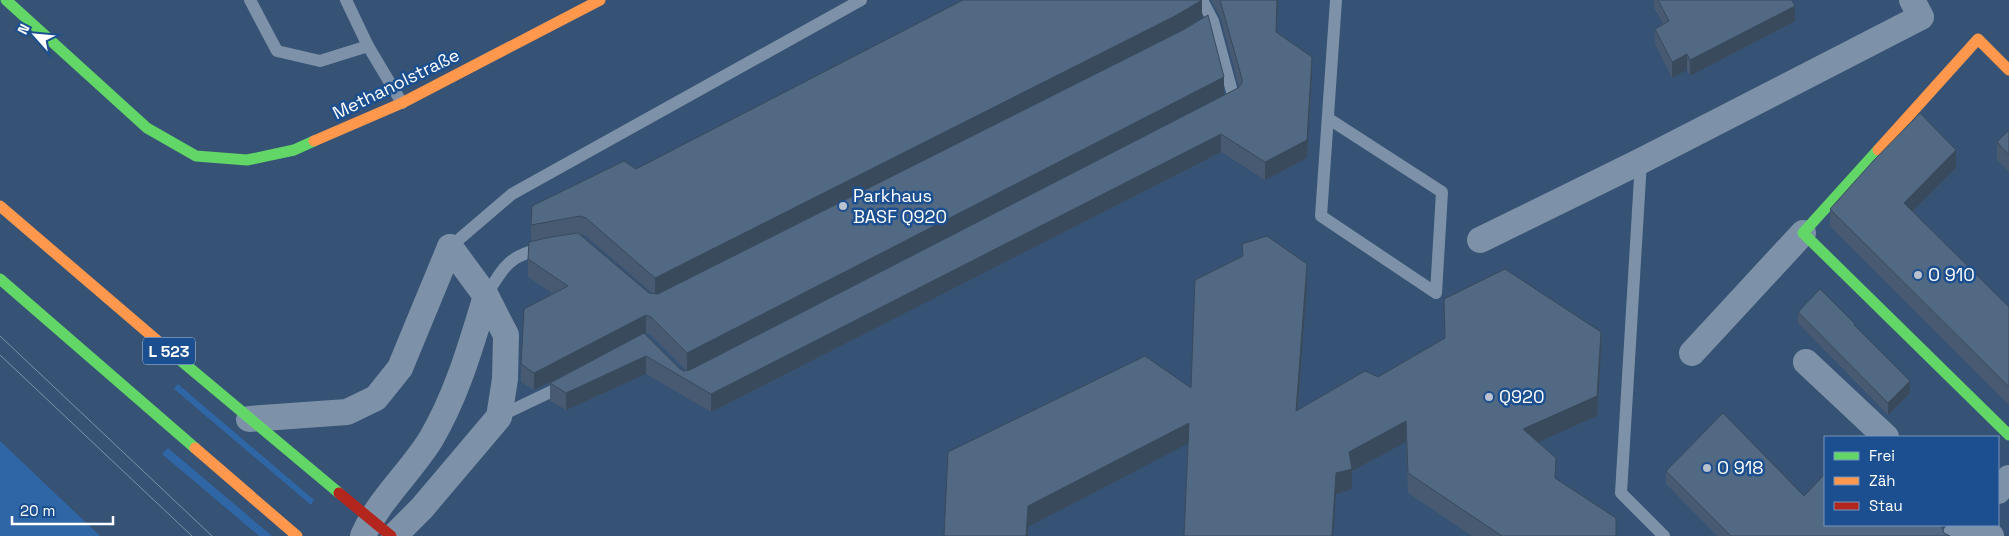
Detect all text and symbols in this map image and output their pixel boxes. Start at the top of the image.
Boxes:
north arrow [10,10,60,60]
text: N [13,21,34,37]
street label: Methanolstraße [329,43,463,124]
place label: Parkhaus BASF Q920 [853,184,947,228]
marker: Parkhaus BASF Q920 [837,200,849,212]
place label: O 910 [1928,263,1975,286]
marker: O 910 [1912,269,1924,281]
road number: L 523 [143,338,195,364]
place label: Q920 [1499,385,1544,408]
marker: Q920 [1483,391,1495,403]
legend [1824,436,1999,526]
text: Frei [1869,446,1895,465]
place label: O 918 [1717,456,1763,479]
marker: O 918 [1701,462,1713,474]
text: Zäh [1869,471,1895,490]
scale bar [12,494,114,526]
text: Stau [1869,496,1903,515]
text: 20 m [20,501,55,520]

